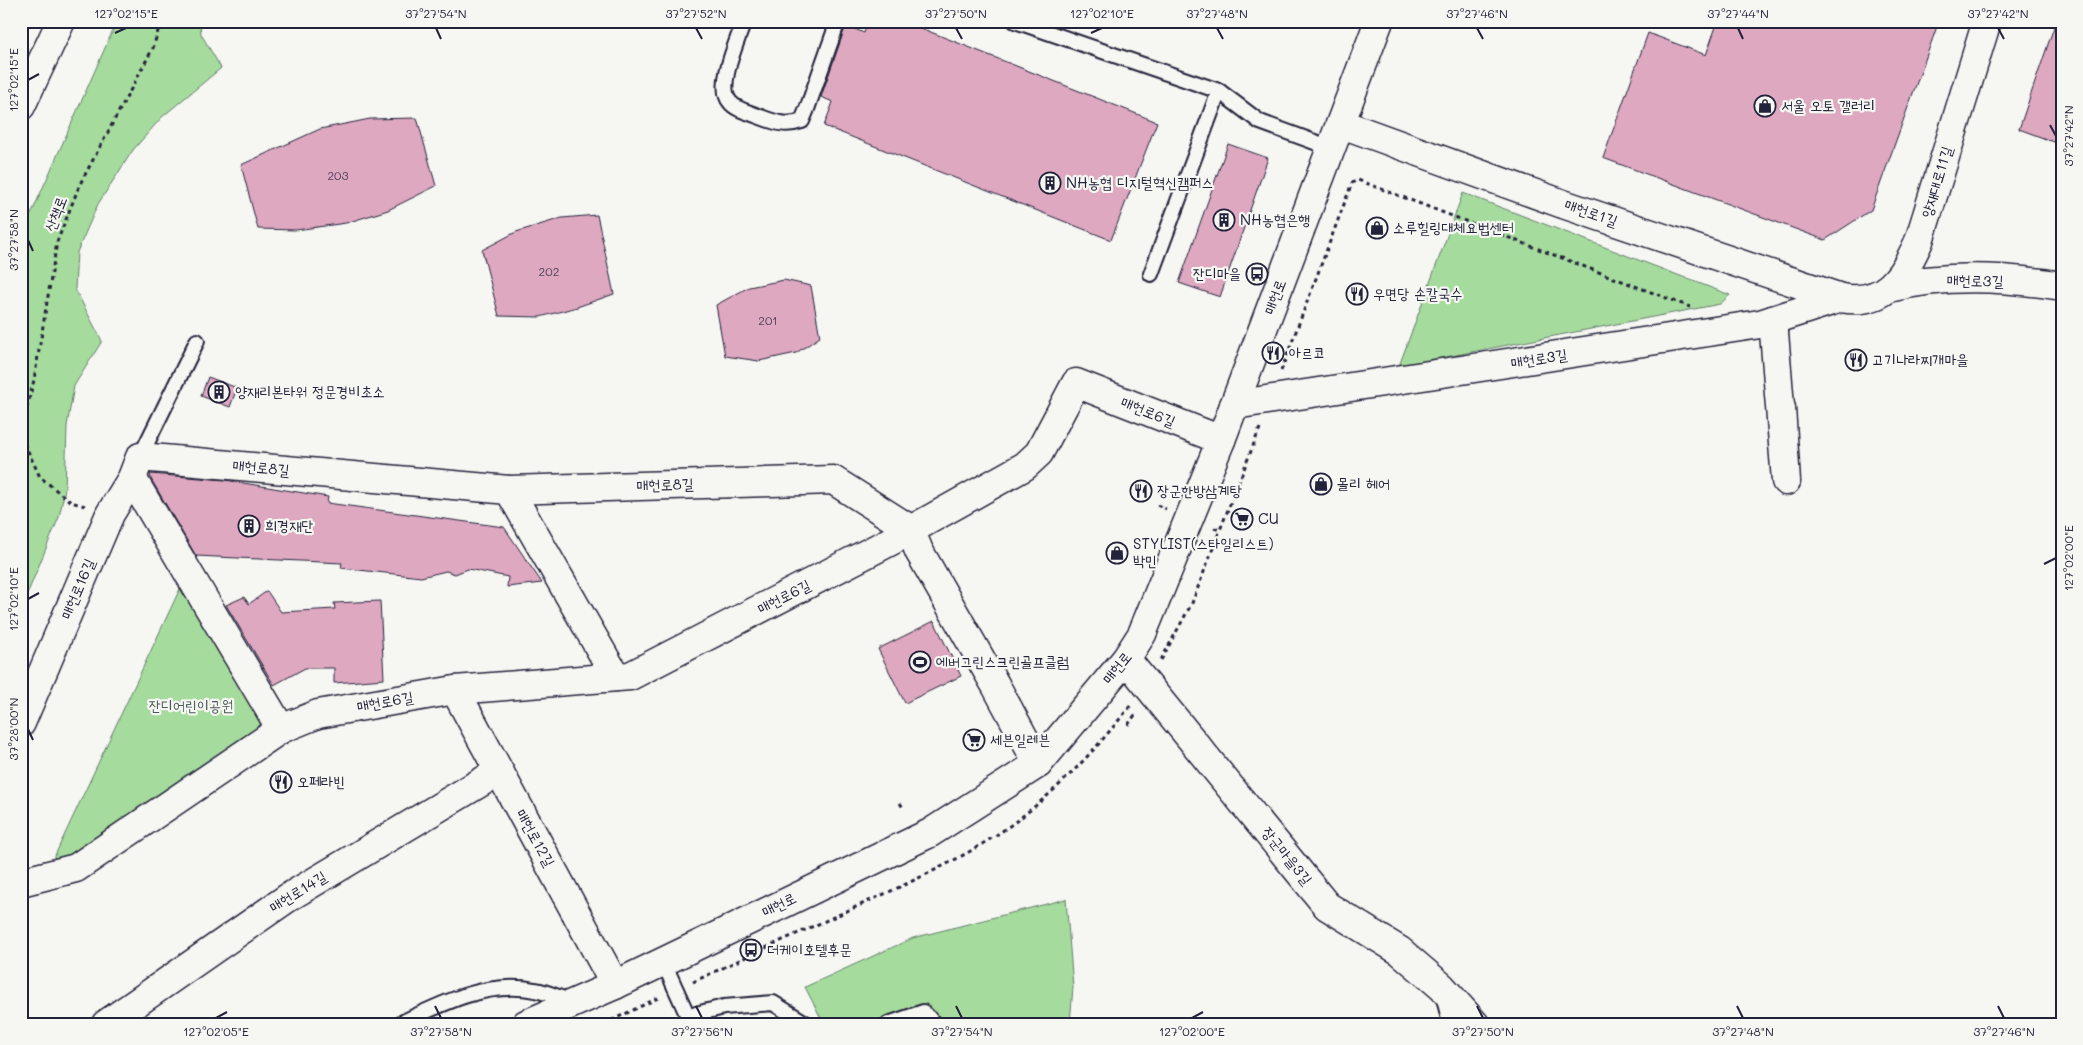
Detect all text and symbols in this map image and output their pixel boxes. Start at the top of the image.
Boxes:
text: 127°02'15"E [94,5,158,21]
text: 37°27'54"N [405,5,467,21]
text: 37°27'52"N [665,5,727,21]
text: 37°27'50"N [925,5,987,21]
text: 127°02'10"E [1070,5,1134,21]
text: 37°27'48"N [1186,5,1248,21]
text: 37°27'46"N [1446,5,1508,21]
text: 37°27'44"N [1707,5,1769,21]
text: 37°27'42"N [1967,5,2029,21]
text: 127°02'15"E [5,48,21,112]
shop icon: 서울 오토 갤러리 [1753,94,1777,118]
place label: 서울 오토 갤러리 [1781,95,1875,115]
text: 37°27'42"N [2060,105,2076,167]
street label: 양재대로11길 [1916,144,1956,220]
house number: 203 [327,167,349,183]
building icon: NH농협 디지털혁신캠퍼스 [1038,171,1062,195]
place label: NH농협 디지털혁신캠퍼스 [1066,172,1213,192]
street label: 산책로 [39,193,71,234]
street label: 매헌로1길 [1562,194,1621,230]
building icon: NH농협은행 [1212,208,1236,232]
text: 37°27'58"N [5,209,21,271]
place label: NH농협은행 [1240,209,1310,229]
shop icon: 소루힐링대체요법센터 [1365,216,1389,240]
place label: 소루힐링대체요법센터 [1393,217,1514,237]
bus stop icon: 잔디마을 [1245,262,1269,286]
house number: 202 [539,263,559,279]
place label: 잔디마을 [1193,263,1241,283]
street label: 매헌로3길 [1946,270,2004,290]
street label: 매헌로 [1258,276,1290,317]
restaurant icon: 우면당 손칼국수 [1345,282,1369,306]
place label: 우면당 손칼국수 [1373,283,1462,303]
house number: 201 [758,312,778,328]
restaurant icon: 아르코 [1261,341,1285,365]
place label: 아르코 [1289,342,1325,362]
street label: 매헌로3길 [1509,344,1569,372]
restaurant icon: 고기나라찌개마을 [1844,348,1868,372]
place label: 고기나라찌개마을 [1872,349,1969,369]
building icon: 양재리본타워 정문경비초소 [207,380,231,404]
place label: 양재리본타워 정문경비초소 [235,381,385,401]
street label: 매헌로6길 [1118,391,1179,431]
street label: 매헌로8길 [232,455,291,479]
shop icon: 몰리 헤어 [1309,472,1333,496]
street label: 매헌로8길 [636,473,694,495]
place label: 몰리 헤어 [1337,473,1390,493]
restaurant icon: 장군한방삼계탕 [1129,479,1153,503]
place label: 장군한방삼계탕 [1157,480,1242,500]
supermarket icon: CU [1230,507,1254,531]
place label: CU [1258,508,1279,528]
building icon: 희경재단 [237,514,261,538]
place label: 희경재단 [265,515,313,535]
text: 127°02'00"E [2060,525,2076,591]
place label: STYLIST(스타일리스트) 박민 [1133,533,1274,570]
shop icon: STYLIST(스타일리스트) 박민 [1105,541,1129,565]
street label: 매헌로16길 [55,555,99,622]
text: 127°02'10"E [5,567,21,631]
street label: 매헌로6길 [753,574,814,618]
street label: 매헌로 [1097,647,1135,688]
sports icon: 에버그린스크린골프클럼 [908,650,932,674]
place label: 에버그린스크린골프클럼 [936,651,1069,671]
street label: 매헌로6길 [355,686,415,716]
park label: 잔디어린이공원 [149,695,233,715]
text: 37°28'00"N [5,698,21,760]
supermarket icon: 세븐일레븐 [962,728,986,752]
place label: 세븐일레븐 [990,729,1050,749]
restaurant icon: 오페라빈 [269,770,293,794]
place label: 오페라빈 [297,771,345,791]
street label: 매헌로12길 [512,805,560,870]
street label: 장군마을3길 [1258,822,1317,889]
street label: 매헌로14길 [265,866,330,917]
street label: 매헌로 [758,887,799,921]
bus stop icon: 더케이호텔후문 [739,938,763,962]
place label: 더케이호텔후문 [767,939,852,959]
text: 127°02'05"E [183,1023,249,1039]
text: 37°27'58"N [410,1023,472,1039]
text: 37°27'56"N [671,1023,733,1039]
text: 37°27'54"N [931,1023,993,1039]
text: 127°02'00"E [1159,1023,1225,1039]
text: 37°27'50"N [1452,1023,1514,1039]
text: 37°27'48"N [1712,1023,1774,1039]
text: 37°27'46"N [1973,1023,2035,1039]

